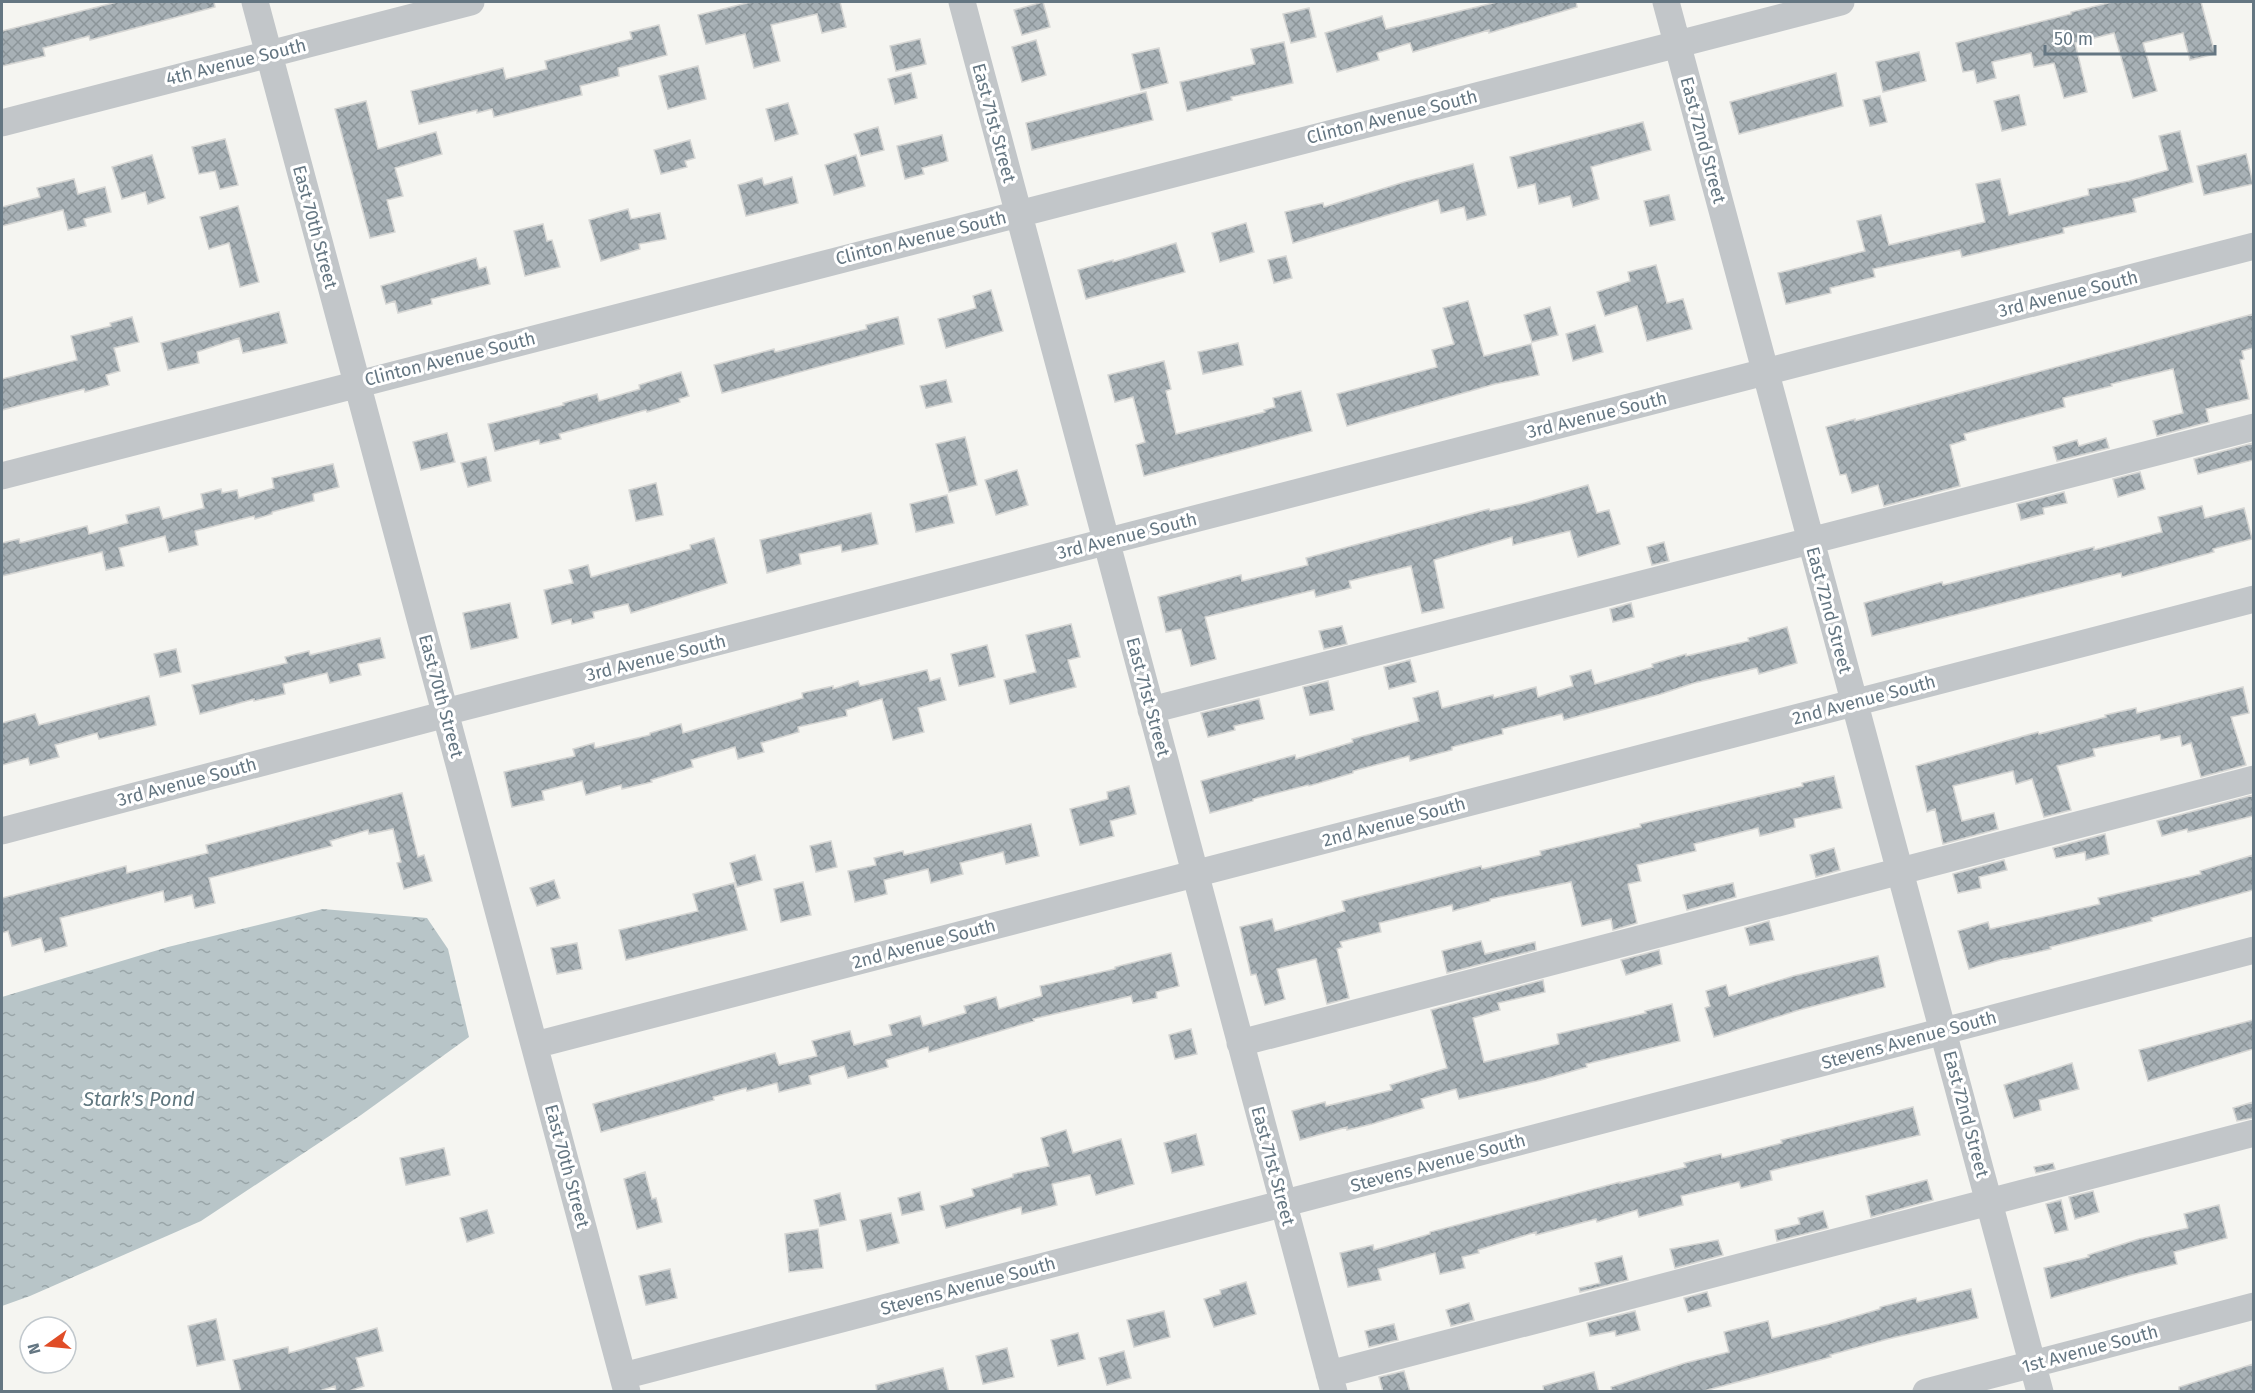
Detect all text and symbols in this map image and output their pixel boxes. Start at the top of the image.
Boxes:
scale bar [2045,18,2214,56]
text: 50 m [2054,28,2093,50]
street label: 4th Avenue South [164,34,308,90]
street label: East 71st Street [967,61,1021,186]
street label: East 72nd Street [1676,74,1731,206]
street label: Clinton Avenue South [1304,85,1480,149]
street label: East 70th Street [288,163,342,292]
street label: Clinton Avenue South [833,206,1009,270]
street label: 3rd Avenue South [1996,266,2140,322]
street label: Clinton Avenue South [362,327,538,391]
street label: 3rd Avenue South [1525,387,1669,443]
street label: 3rd Avenue South [1055,508,1199,564]
street label: East 72nd Street [1802,544,1857,676]
street label: 3rd Avenue South [584,630,728,686]
street label: East 70th Street [414,632,468,761]
street label: East 71st Street [1121,635,1175,760]
street label: 2nd Avenue South [1790,670,1938,730]
street label: 3rd Avenue South [115,753,259,811]
street label: 2nd Avenue South [1320,792,1468,852]
street label: 2nd Avenue South [850,914,998,974]
street label: Stevens Avenue South [1819,1006,1999,1074]
street label: East 72nd Street [1939,1048,1994,1180]
water label: Stark's Pond [82,1087,195,1111]
street label: East 70th Street [540,1102,594,1231]
street label: East 71st Street [1246,1104,1300,1229]
street label: Stevens Avenue South [1348,1129,1528,1197]
street label: Stevens Avenue South [878,1252,1058,1320]
north arrow [18,1315,78,1375]
street label: 1st Avenue South [2020,1320,2160,1378]
text: N [23,1341,45,1356]

